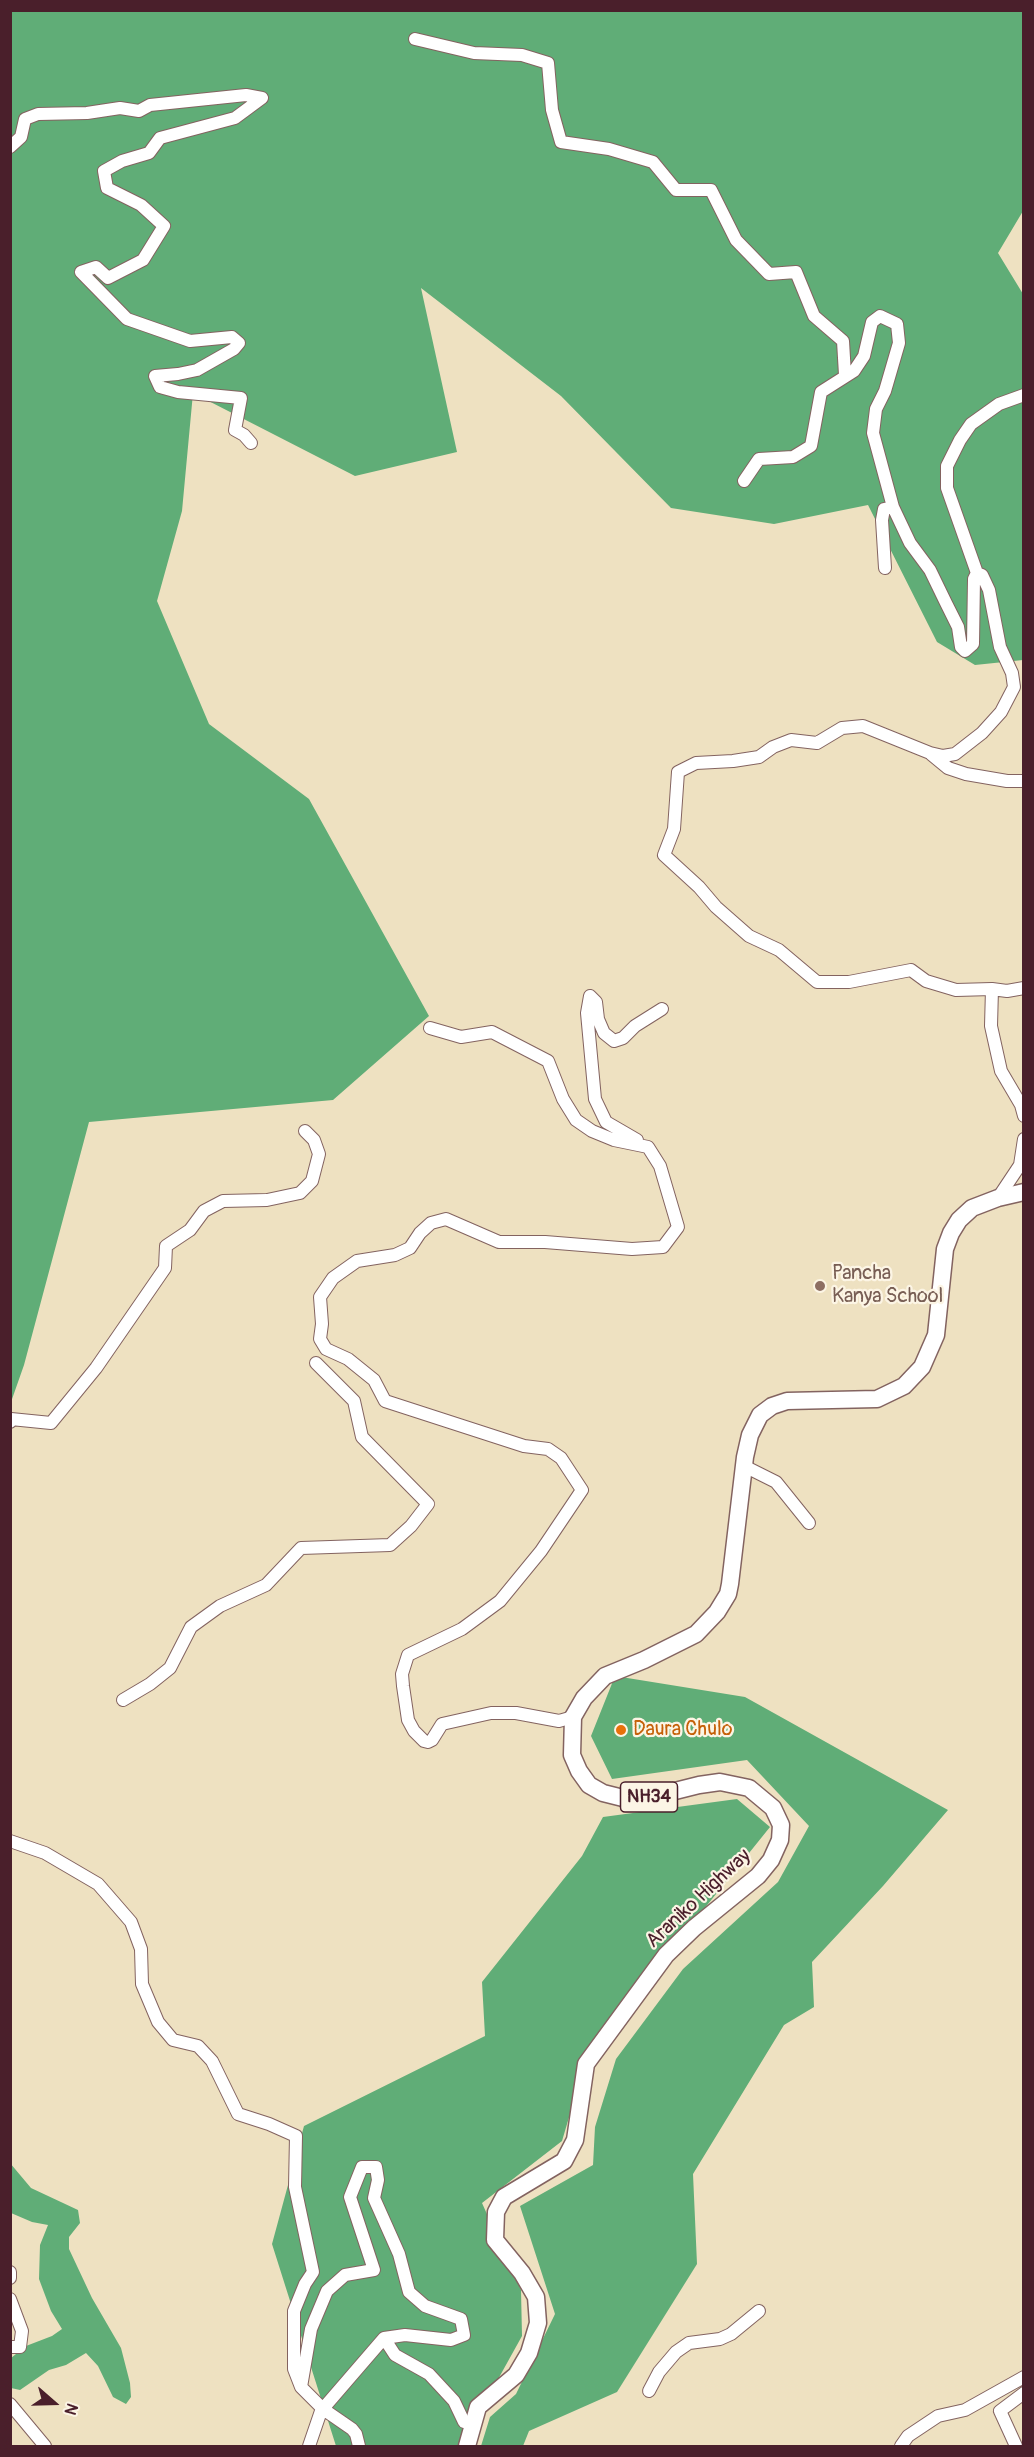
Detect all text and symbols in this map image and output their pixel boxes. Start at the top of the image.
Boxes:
place label: Pancha Kanya School [832,1262,943,1309]
marker: Pancha Kanya School [813,1279,827,1293]
place label: Daura Chulo [633,1718,733,1742]
marker: Daura Chulo [614,1723,628,1737]
road number: NH34 [620,1782,678,1812]
street label: Araniko Highway [642,1844,756,1954]
north arrow [24,2373,84,2433]
text: N [60,2401,82,2418]

